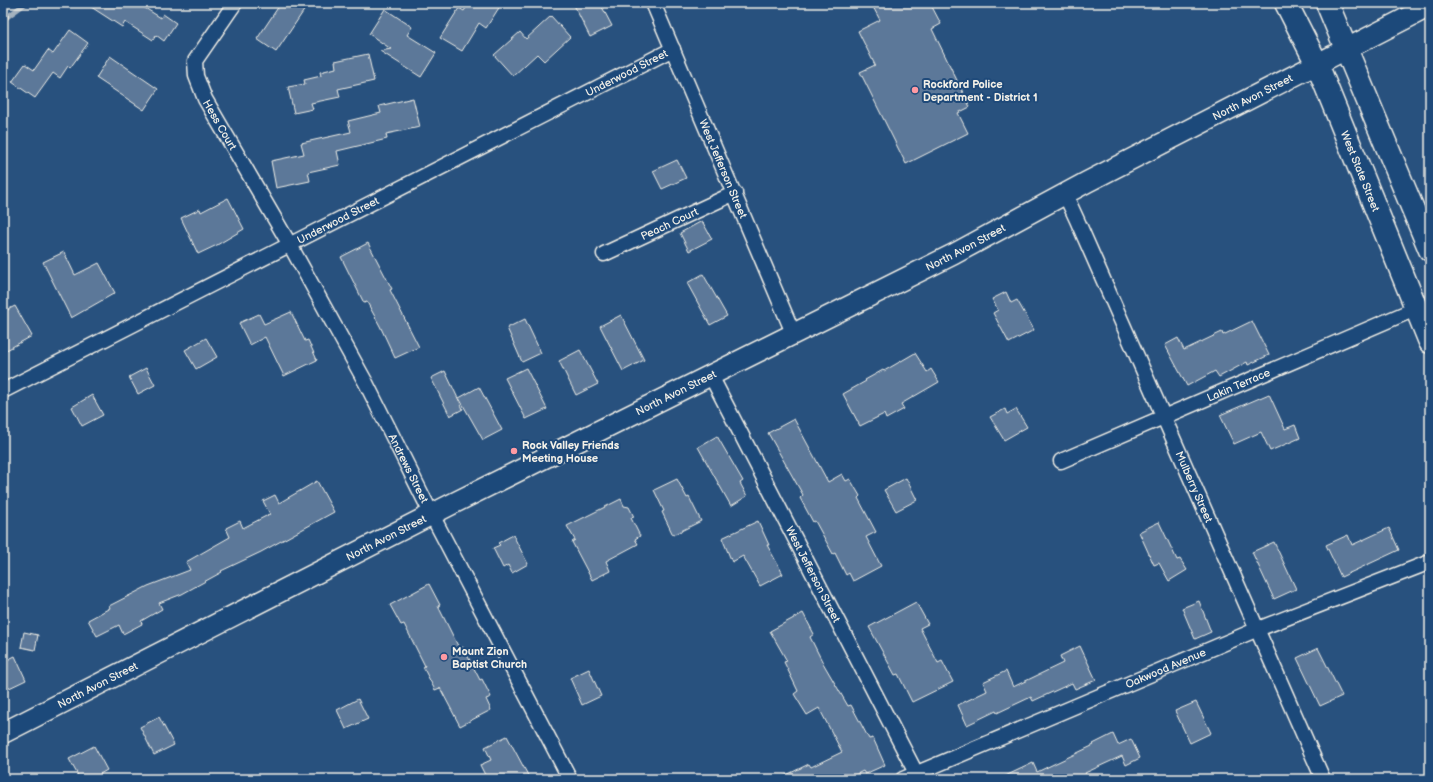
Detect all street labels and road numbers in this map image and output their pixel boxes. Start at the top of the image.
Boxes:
street label: Underwood Street [583,46,670,99]
street label: North Avon Street [1210,71,1295,123]
street label: Hess Court [200,97,240,153]
street label: West Jefferson Street [697,117,750,221]
street label: West State Street [1338,129,1383,214]
street label: Underwood Street [295,193,382,246]
street label: Peach Court [639,204,701,243]
street label: North Avon Street [923,221,1008,274]
street label: Lakin Terrace [1205,365,1272,404]
street label: North Avon Street [633,367,719,418]
street label: Andrews Street [386,432,432,505]
street label: Mulberry Street [1173,449,1216,525]
street label: North Avon Street [344,512,429,563]
street label: West Jefferson Street [783,524,844,625]
street label: Oakwood Avenue [1123,645,1208,691]
street label: North Avon Street [55,659,140,711]

